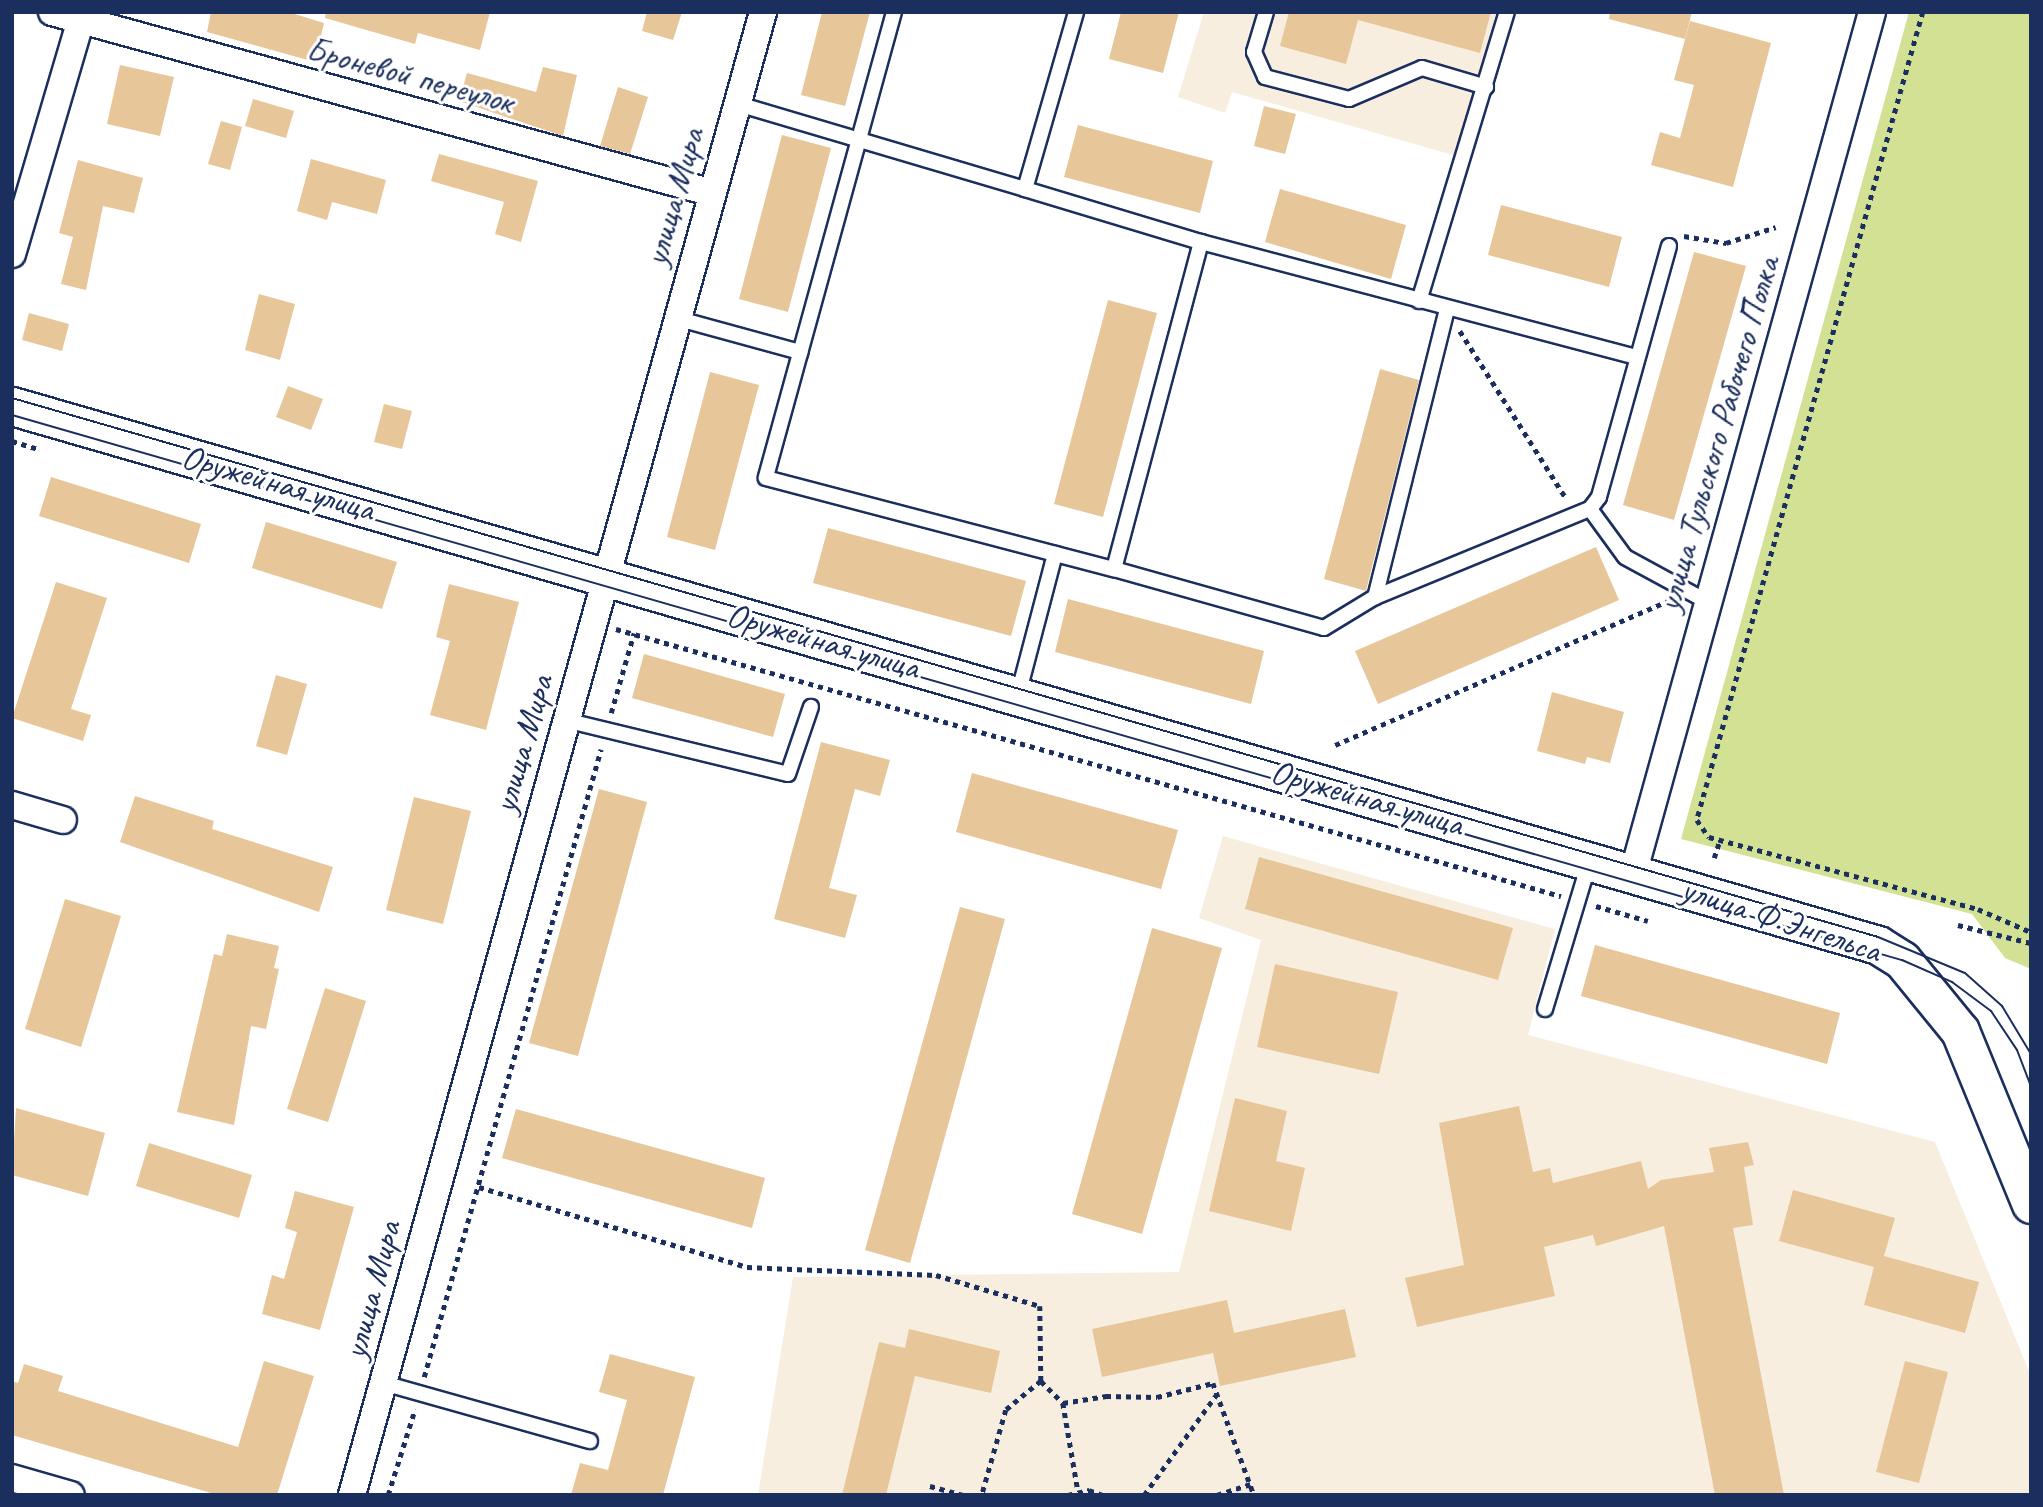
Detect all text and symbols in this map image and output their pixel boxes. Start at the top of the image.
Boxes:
street label: Броневой переулок [302,27,518,123]
street label: улица Мира [634,124,714,270]
street label: улица Тульского Рабочего Полка [1647,250,1789,618]
street label: Оружейная улица [175,435,381,531]
street label: Оружейная улица [720,593,926,689]
street label: улица Мира [483,671,563,817]
street label: Оружейная улица [1264,750,1470,846]
street label: улица Ф.Энгельса [1676,868,1886,972]
street label: улица Мира [333,1217,411,1363]

